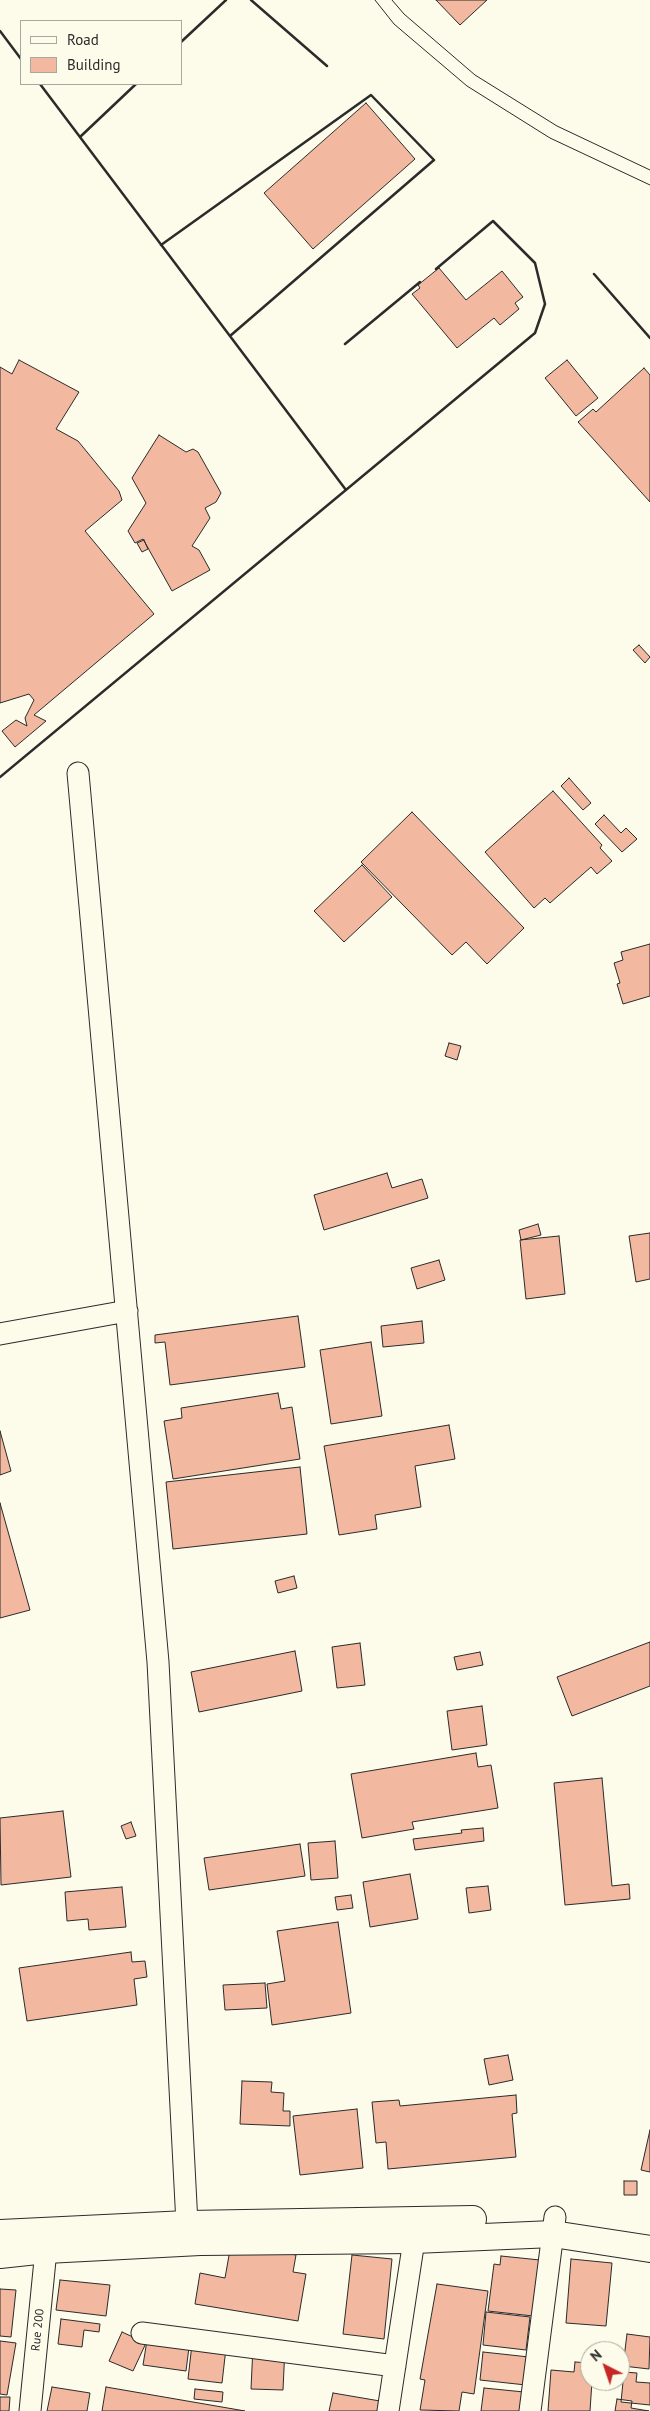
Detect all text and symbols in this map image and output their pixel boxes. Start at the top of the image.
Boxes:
legend [20,20,182,85]
text: Road [67,30,99,49]
text: Building [67,55,121,74]
street label: Rue 200 [29,2308,47,2352]
north arrow [580,2341,630,2391]
text: N [586,2346,605,2365]

